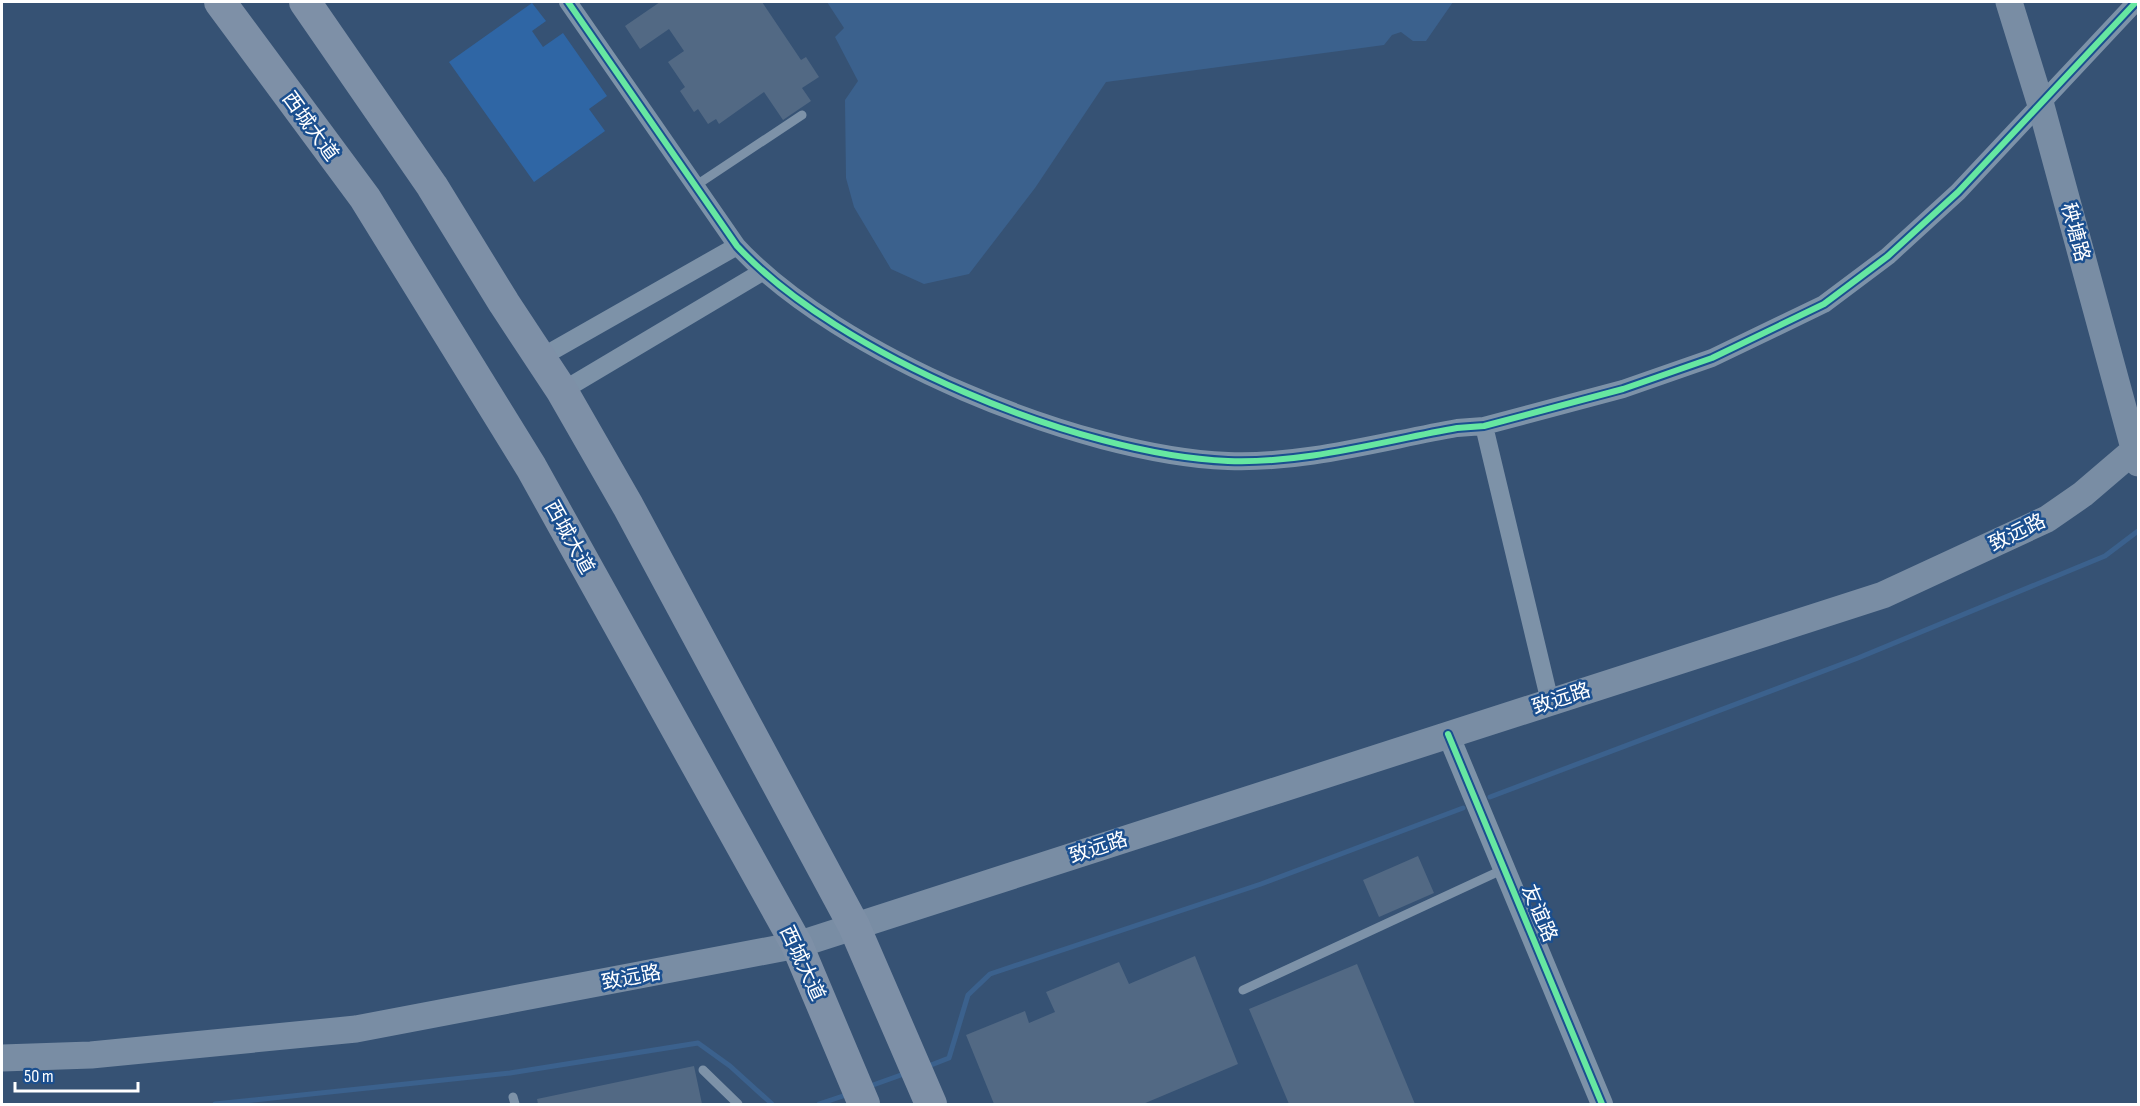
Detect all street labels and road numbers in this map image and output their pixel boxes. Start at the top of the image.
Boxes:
street label: 西城大道 [277,87,343,166]
street label: 秧塘路 [2056,200,2094,264]
street label: 西城大道 [539,497,599,578]
street label: 致远路 [1985,509,2050,557]
street label: 致远路 [1529,678,1594,720]
street label: 致远路 [1066,827,1131,869]
street label: 友谊路 [1516,881,1562,946]
street label: 西城大道 [774,922,830,1005]
street label: 致远路 [599,960,663,995]

